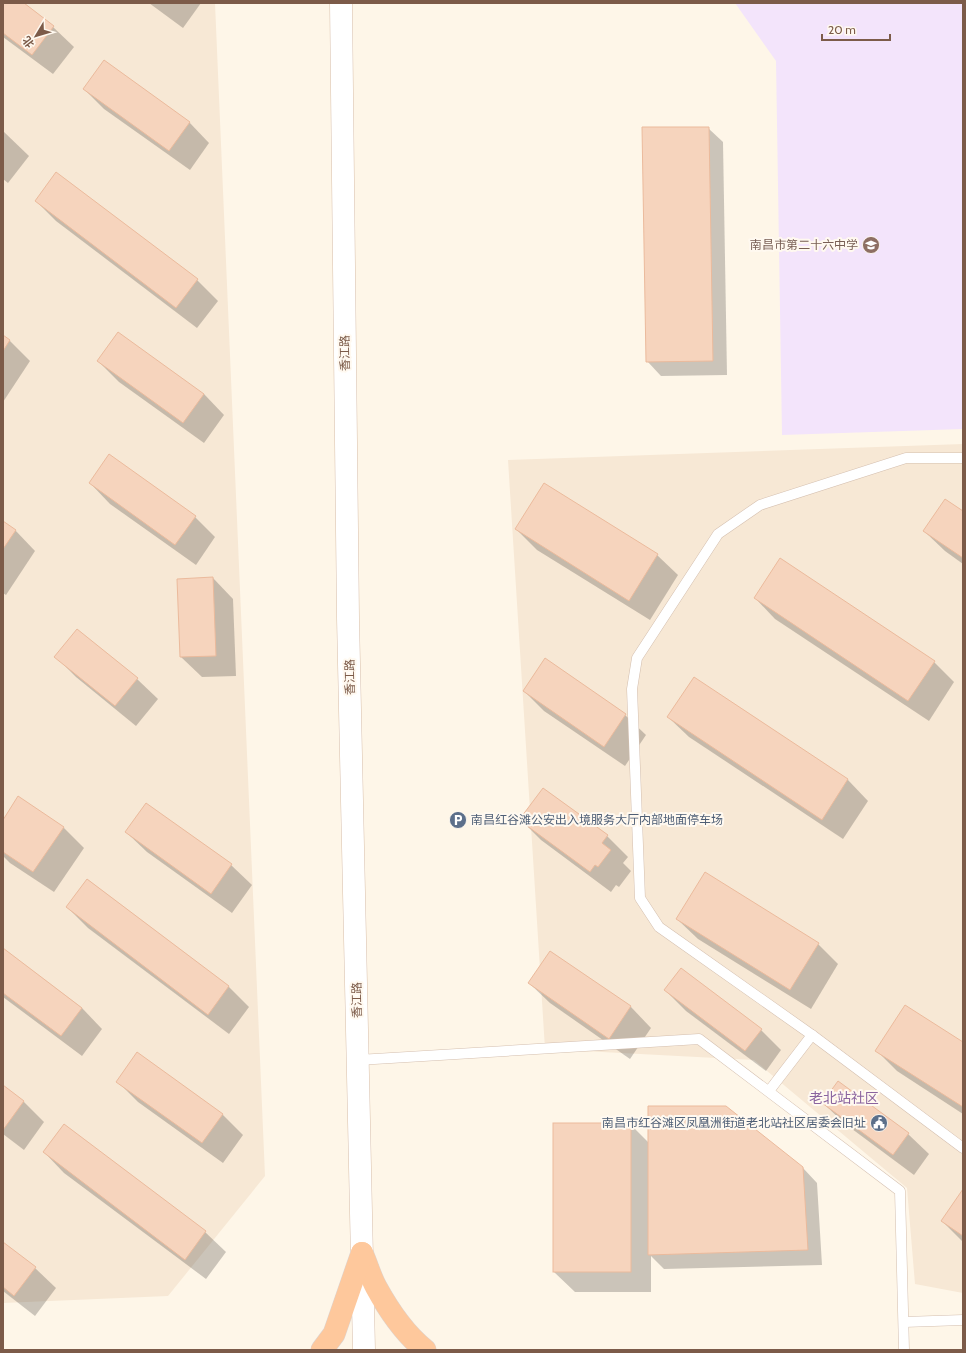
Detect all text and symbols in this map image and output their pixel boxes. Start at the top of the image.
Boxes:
north arrow [16,16,56,56]
scale bar [822,16,890,42]
text: 20 m [828,22,856,37]
text: 北 [19,34,37,51]
school or university icon: 南昌市第二十六中学 [861,235,881,255]
place label: 南昌市第二十六中学 [750,237,858,252]
street label: 香江路 [337,335,352,371]
street label: 香江路 [342,659,357,695]
parking icon: 南昌红谷滩公安出入境服务大厅内部地面停车场 [448,810,468,830]
place label: 南昌红谷滩公安出入境服务大厅内部地面停车场 [471,812,723,827]
street label: 香江路 [349,982,364,1018]
district label: 老北站社区 [809,1089,879,1107]
public building icon: 南昌市红谷滩区凤凰洲街道老北站社区居委会旧址 [869,1113,889,1133]
place label: 南昌市红谷滩区凤凰洲街道老北站社区居委会旧址 [602,1115,866,1130]

